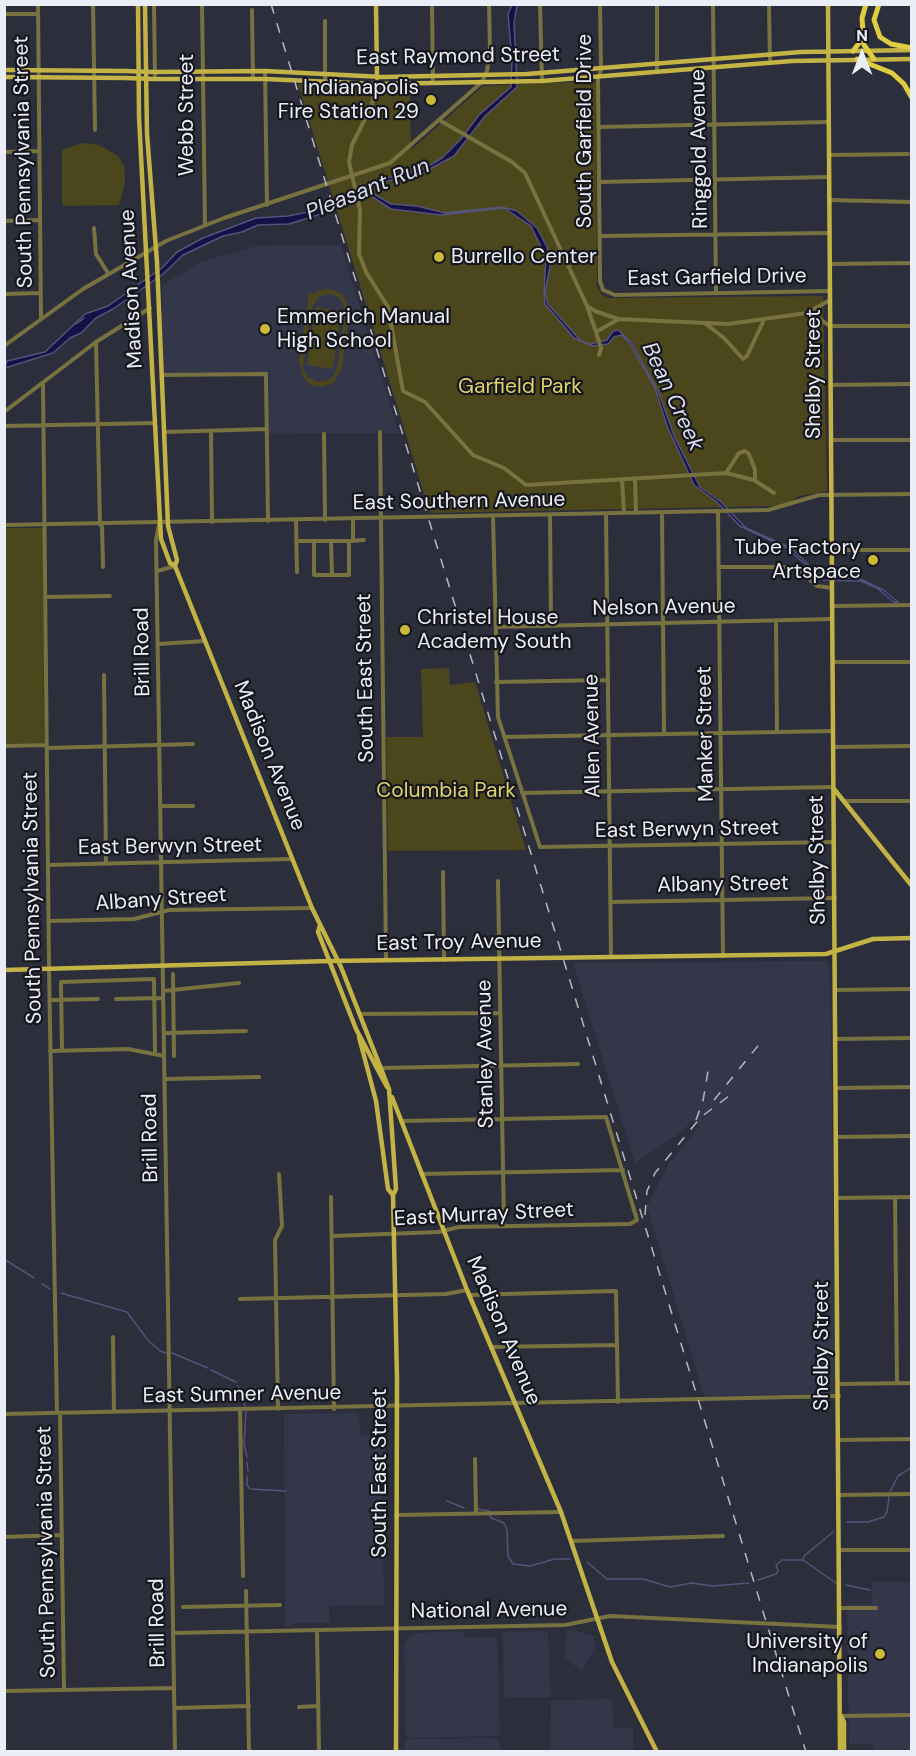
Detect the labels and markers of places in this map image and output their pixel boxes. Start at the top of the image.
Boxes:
place label: Indianapolis Fire Station 29 [278,75,419,125]
marker: Indianapolis Fire Station 29 [424,93,438,107]
place label: Burrello Center [451,244,597,270]
marker: Burrello Center [432,250,446,264]
place label: Emmerich Manual High School [277,304,450,354]
marker: Emmerich Manual High School [258,322,272,336]
place label: Tube Factory Artspace [734,535,861,585]
marker: Tube Factory Artspace [866,553,880,567]
place label: Christel House Academy South [417,605,572,655]
marker: Christel House Academy South [398,623,412,637]
place label: University of Indianapolis [746,1629,868,1679]
marker: University of Indianapolis [873,1647,887,1661]

